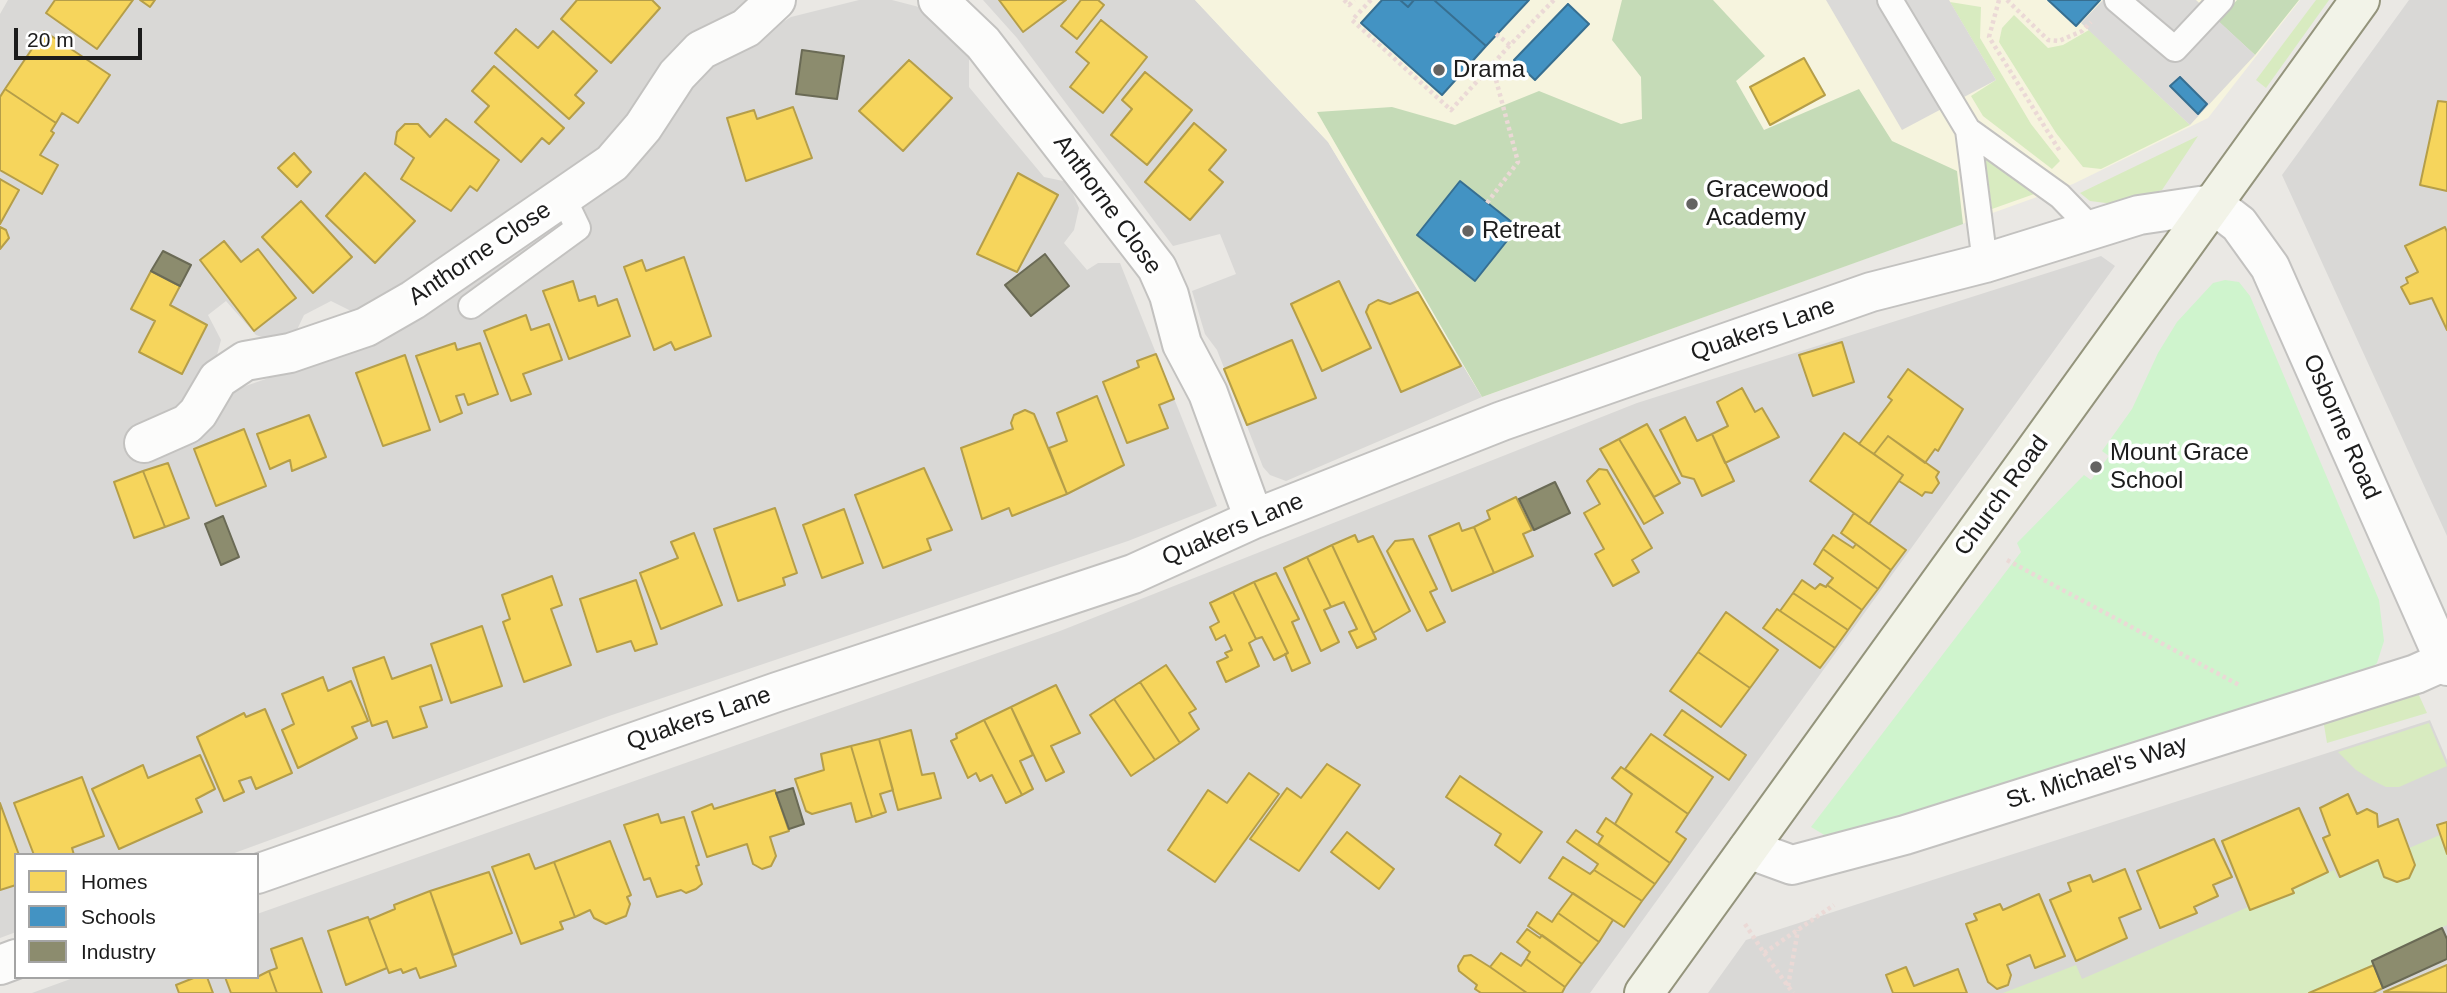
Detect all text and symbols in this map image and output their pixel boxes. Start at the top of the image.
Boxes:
scale bar [18,14,145,58]
text: 20 m [27,28,74,51]
place label: Drama [1453,56,1525,84]
marker: Drama [1431,62,1447,78]
street label: Anthorne Close [1047,130,1167,280]
place label: Gracewood Academy [1706,176,1829,232]
street label: Anthorne Close [403,196,557,312]
marker: Gracewood Academy [1684,196,1700,212]
place label: Retreat [1482,217,1561,245]
marker: Retreat [1460,223,1476,239]
street label: Quakers Lane [1687,292,1839,368]
street label: Osborne Road [2296,350,2386,504]
street label: Church Road [1949,430,2055,562]
place label: Mount Grace School [2110,439,2249,495]
marker: Mount Grace School [2088,459,2104,475]
street label: Quakers Lane [1158,487,1308,573]
street label: Quakers Lane [623,681,775,757]
street label: St. Michael's Way [2003,730,2191,816]
legend [14,853,259,979]
text: Homes [81,870,148,893]
text: Schools [81,905,156,928]
text: Industry [81,940,156,963]

